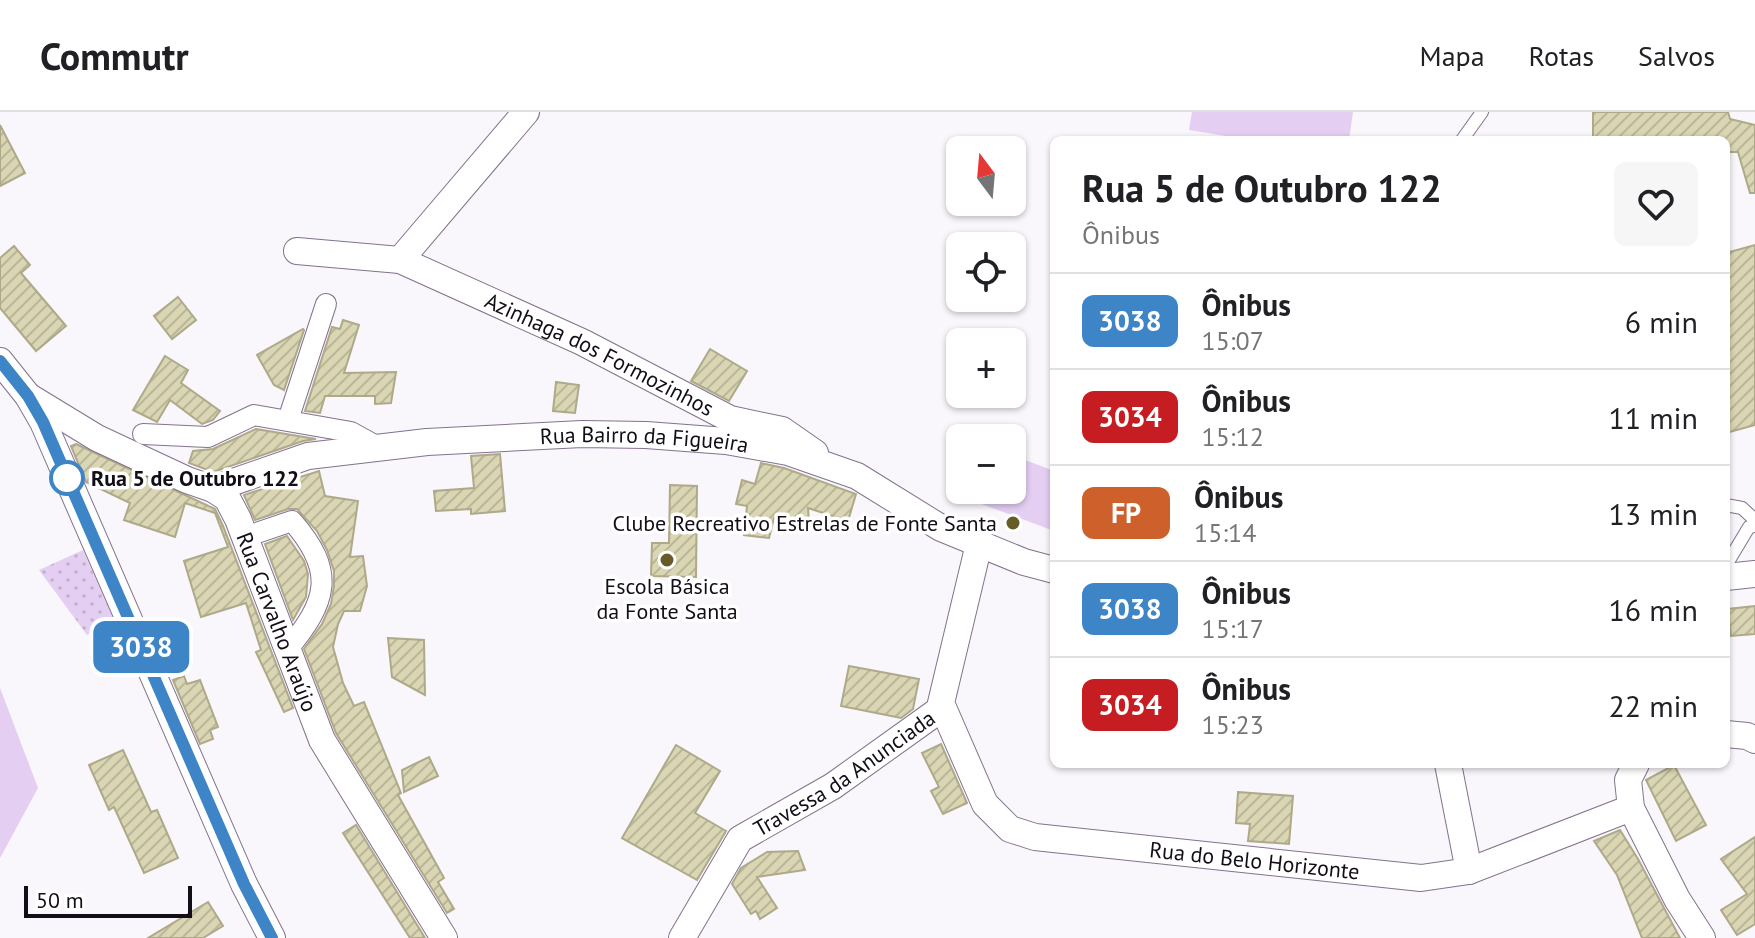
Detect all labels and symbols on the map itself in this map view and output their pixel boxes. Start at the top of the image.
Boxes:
north arrow [946,136,1026,216]
street label: Azinhaga dos Formozinhos [481,286,719,422]
street label: Rua Bairro da Figueira [539,420,751,459]
marker: Rua 5 de Outubro 122 [50,461,84,495]
place label: Rua 5 de Outubro 122 [91,464,299,492]
place label: Clube Recreativo Estrelas de Fonte Santa [612,509,997,537]
marker: Clube Recreativo Estrelas de Fonte Santa [1004,514,1022,532]
street label: Rua Carvalho Araújo [230,528,324,716]
marker: Escola Básica da Fonte Santa [658,551,676,569]
place label: Escola Básica da Fonte Santa [596,572,738,625]
line badge: 3038 [85,621,197,673]
street label: Travessa da Anunciada [748,704,940,842]
street label: Rua do Belo Horizonte [1148,835,1361,885]
scale bar [24,882,192,918]

